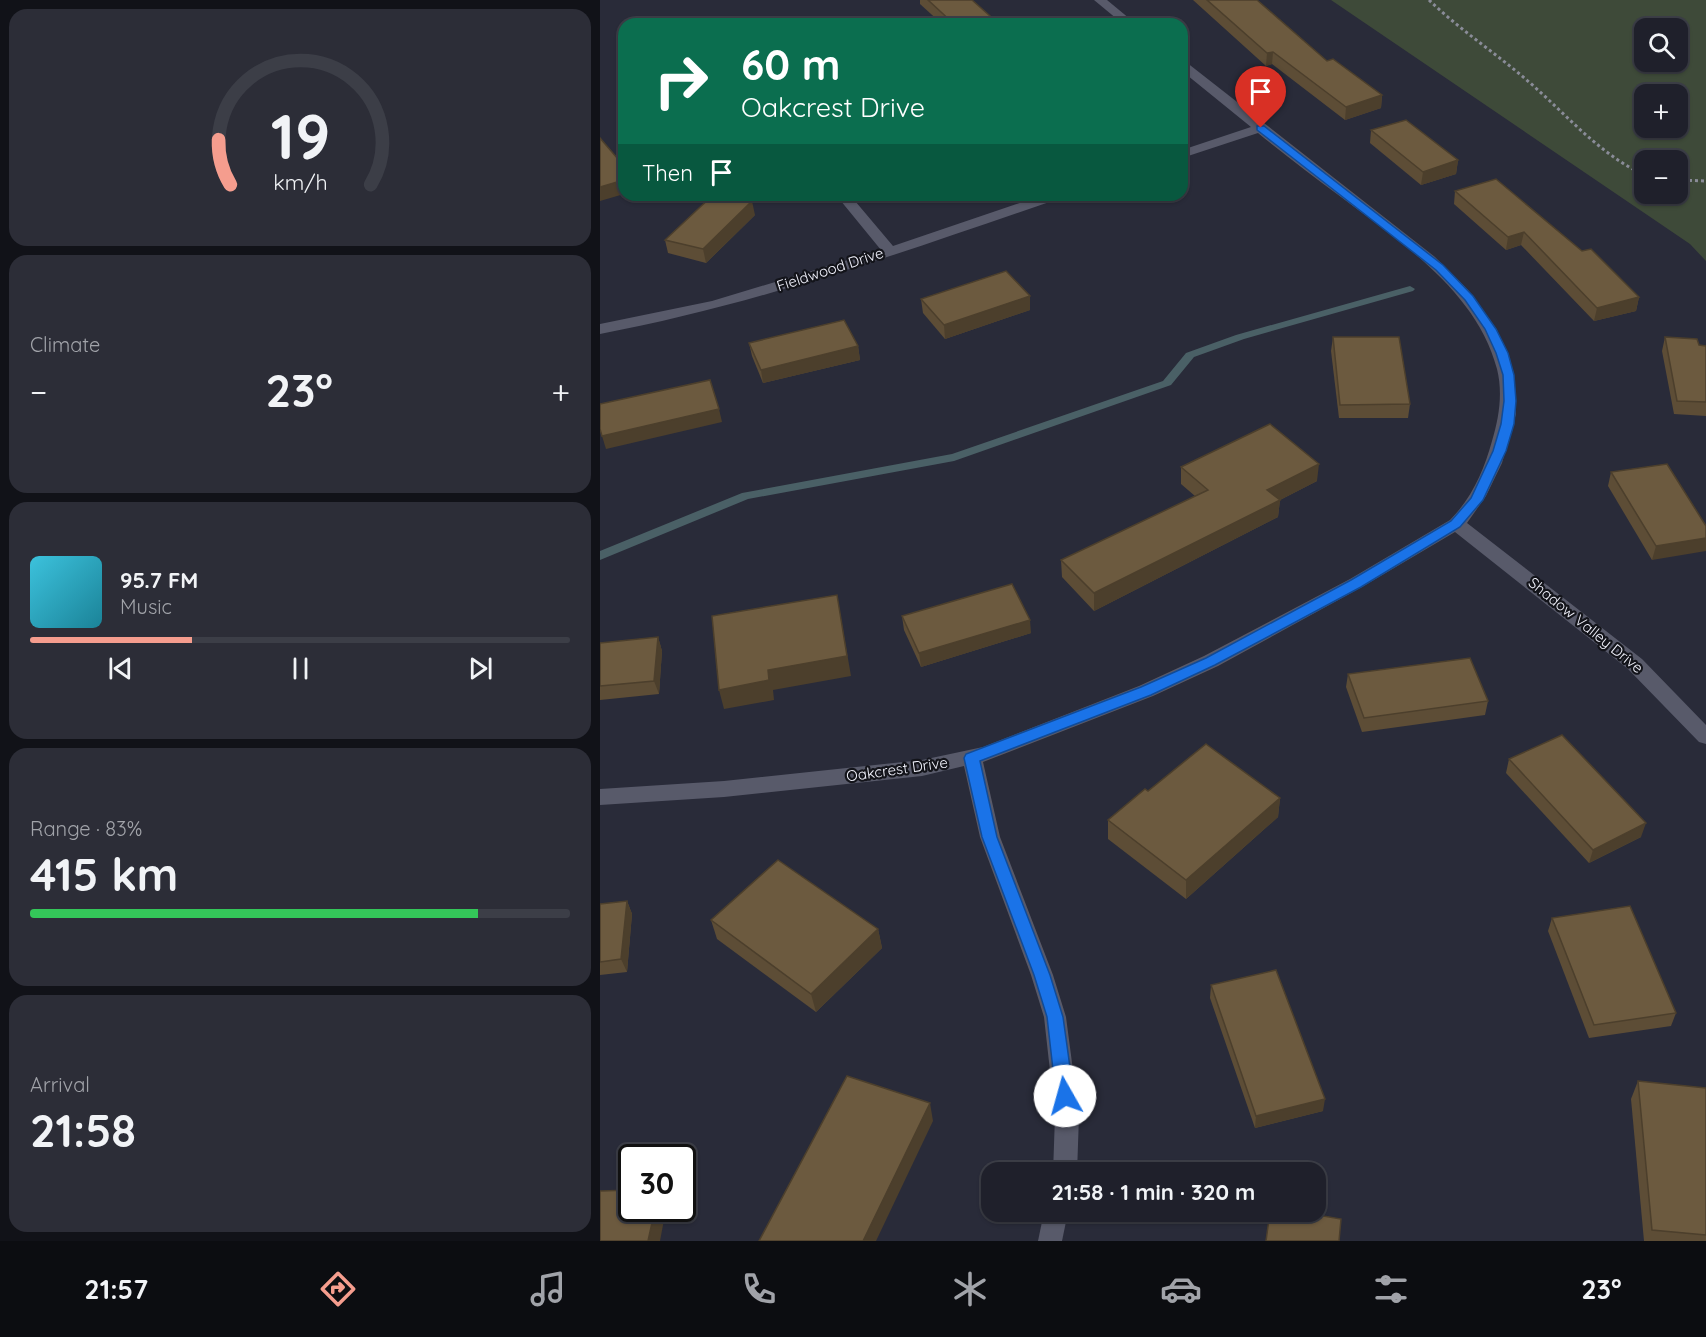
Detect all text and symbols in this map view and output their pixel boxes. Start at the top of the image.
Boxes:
map controls [1634,18,1688,204]
button: search [1634,18,1688,72]
text: 60 m [741,38,841,91]
icon: right [642,42,720,120]
pin [1235,66,1286,128]
icon: arrive [1244,75,1277,108]
button: + [1634,84,1688,138]
text: Oakcrest Drive [741,90,925,124]
text: 19 [270,97,330,175]
button: − [1634,150,1688,204]
icon: arrive [705,156,738,189]
text: Then [642,159,693,187]
text: km/h [273,169,327,195]
street label: Fieldwood Drive [774,243,886,295]
text: Climate [30,332,100,357]
text: 23° [266,362,333,418]
text: − [30,371,47,412]
text: + [551,371,570,412]
text: 95.7 FM [120,566,198,594]
street label: Shadow Valley Drive [1525,573,1647,677]
text: Music [120,594,172,619]
icon: previous [104,652,137,685]
icon: pause [284,652,317,685]
icon: next [464,652,497,685]
street label: Oakcrest Drive [845,752,949,786]
text: Range · 83% [30,816,142,841]
text: 415 km [30,846,178,902]
position arrow [1033,1064,1097,1128]
text: Arrival [30,1072,90,1097]
text: 21:58 [30,1102,136,1158]
speed limit sign: 30 [618,1144,696,1222]
text: 21:58 · 1 min · 320 m [1052,1178,1255,1206]
icon: directions [317,1268,359,1310]
icon: music [527,1268,569,1310]
icon: phone [738,1268,780,1310]
icon: climate [949,1268,991,1310]
icon: car [1160,1268,1202,1310]
icon: filters [1370,1268,1412,1310]
text: 21:57 [84,1272,148,1306]
text: 23° [1581,1272,1622,1306]

